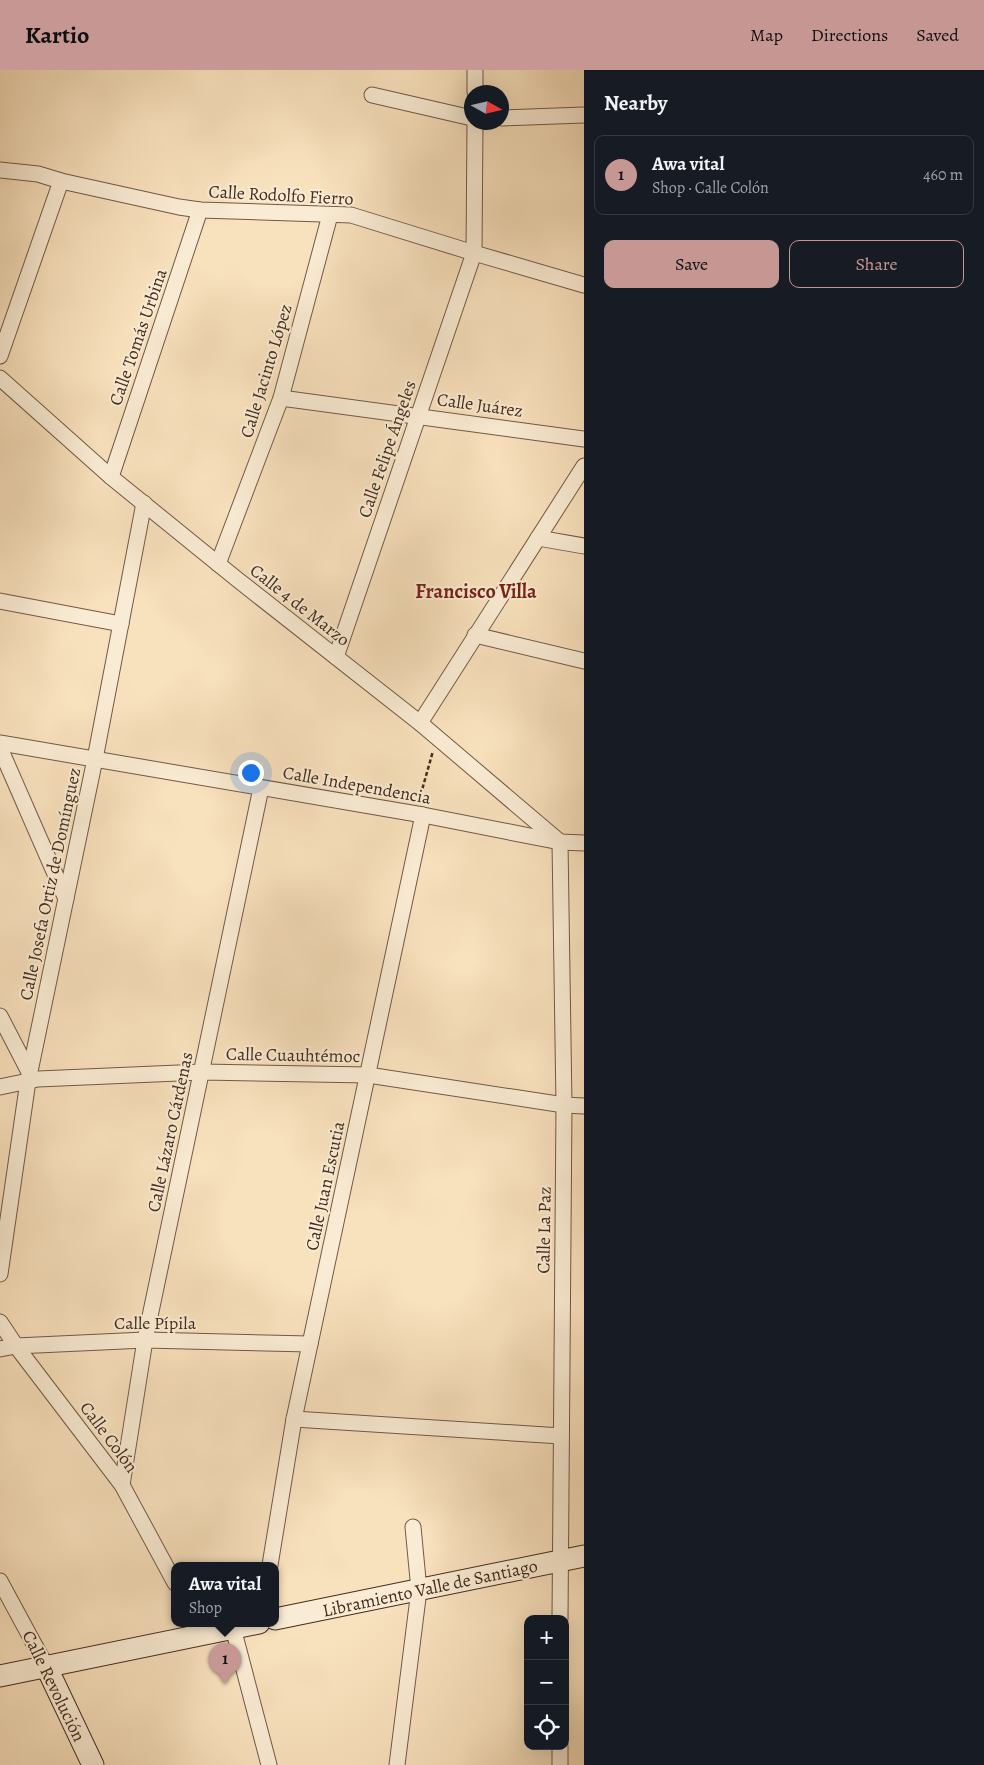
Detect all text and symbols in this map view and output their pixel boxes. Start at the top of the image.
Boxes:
text: Kartio [25,19,89,51]
text: Map [750,23,783,47]
text: Directions [811,23,888,47]
text: Saved [916,23,959,47]
north arrow [464,85,509,130]
text: Nearby [604,89,667,117]
text: Awa vital [652,151,725,177]
text: 1 [618,164,624,186]
text: 460 m [923,164,963,186]
text: Shop · Calle Colón [652,177,769,199]
street label: Calle Rodolfo Fierro [208,179,354,211]
button: Save [604,240,779,288]
button: Share [789,240,964,288]
street label: Calle Tomás Urbina [103,265,173,409]
street label: Calle Jacinto López [234,301,298,441]
street label: Calle Felipe Ángeles [352,377,422,521]
street label: Calle Juárez [435,387,525,423]
street label: Calle 4 de Marzo [245,558,355,652]
district label: Francisco Villa [415,578,537,605]
your location [238,760,264,786]
street label: Calle Independencia [281,760,434,810]
street label: Calle Josefa Ortiz de Domínguez [14,765,86,1003]
street label: Calle Cuauhtémoc [226,1042,360,1068]
street label: Calle Lázaro Cárdenas [141,1050,199,1214]
street label: Calle Juan Escutia [300,1119,351,1253]
street label: Calle La Paz [531,1186,557,1274]
street label: Calle Pípila [114,1311,197,1335]
street label: Calle Colón [74,1397,144,1478]
street label: Libramiento Valle de Santiago [320,1553,540,1623]
popup [171,1562,279,1627]
text: Awa vital [189,1571,261,1597]
text: Shop [189,1597,222,1619]
map controls [524,1615,569,1750]
button: + [524,1615,569,1660]
street label: Calle Revolución [17,1626,91,1746]
pin: 1 [209,1643,241,1684]
button: − [524,1660,569,1705]
button: locate [524,1705,569,1750]

